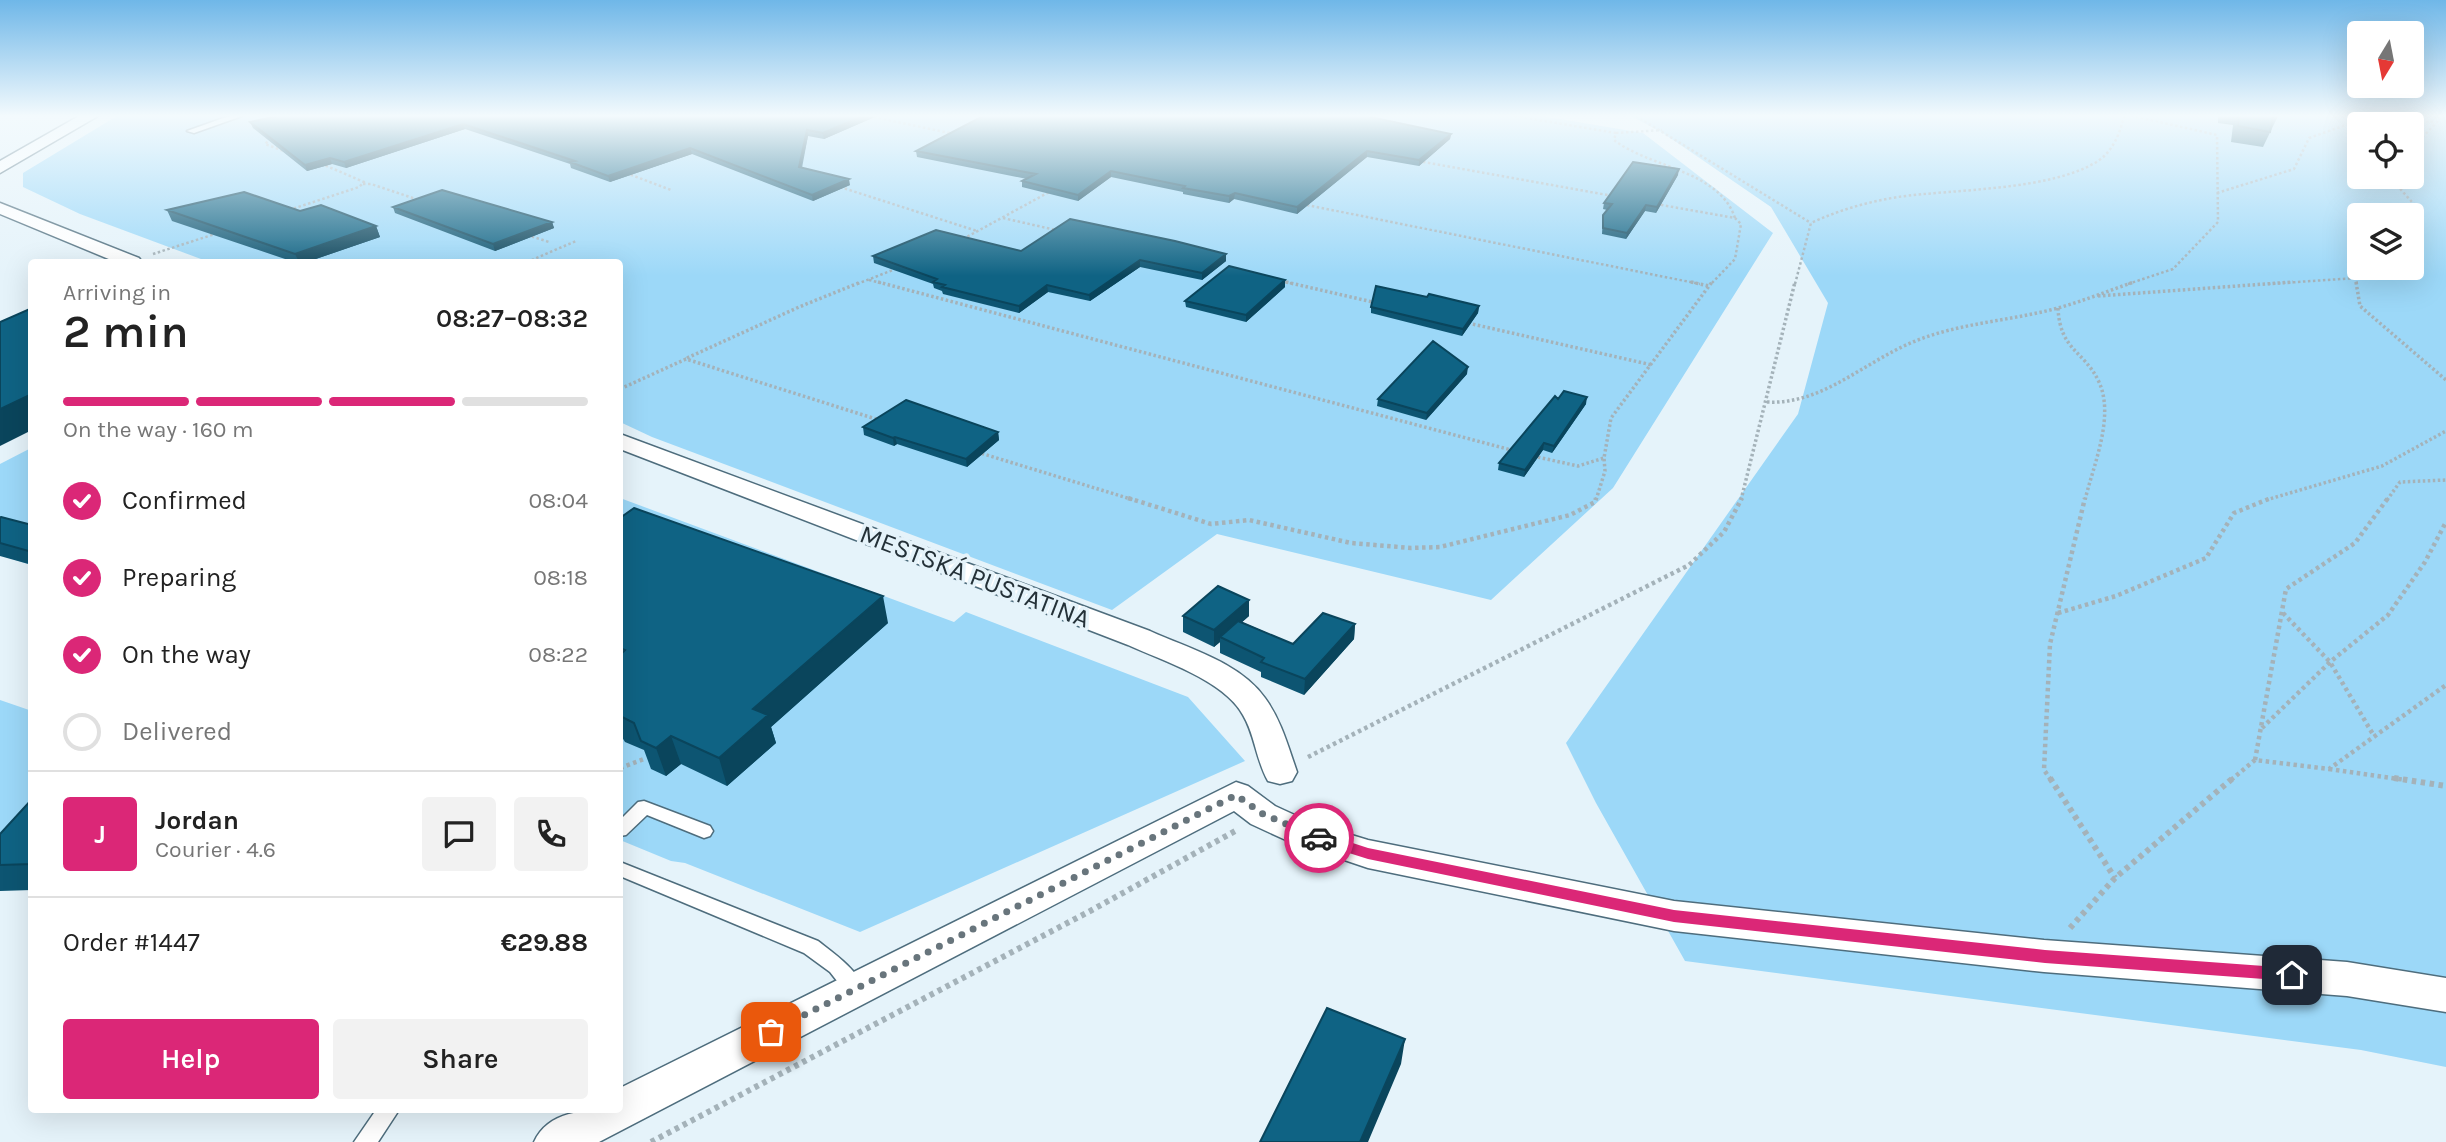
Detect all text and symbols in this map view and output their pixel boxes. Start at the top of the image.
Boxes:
north arrow [2347,21,2424,98]
map controls [2347,21,2424,280]
button: locate [2347,112,2424,189]
button: layers [2347,203,2424,280]
text: Arriving in [63,279,171,306]
text: 08:27–08:32 [436,303,588,334]
text: 2 min [63,305,189,359]
text: On the way · 160 m [63,416,253,443]
icon: check [63,482,101,520]
text: Confirmed [122,485,247,516]
text: 08:04 [528,487,588,514]
street label: MESTSKÁ PUSTATINA [855,517,1095,635]
icon: check [63,559,101,597]
text: Preparing [122,562,236,593]
text: 08:18 [533,564,588,591]
icon: check [63,636,101,674]
text: On the way [122,639,251,670]
text: 08:22 [528,641,588,668]
text: Delivered [122,716,232,747]
button: chat [422,797,496,871]
button: phone [514,797,588,871]
courier [1284,803,1354,873]
text: Jordan [155,805,239,836]
text: J [94,819,106,850]
icon: car [1300,819,1338,857]
text: Courier · 4.6 [155,836,276,863]
text: Order #1447 [63,927,200,958]
text: €29.88 [501,927,588,958]
pin [2262,945,2322,1005]
icon: home [2273,956,2311,994]
pin [741,1002,801,1062]
icon: bag [752,1013,790,1051]
button: Help [63,1019,319,1099]
button: Share [333,1019,588,1099]

